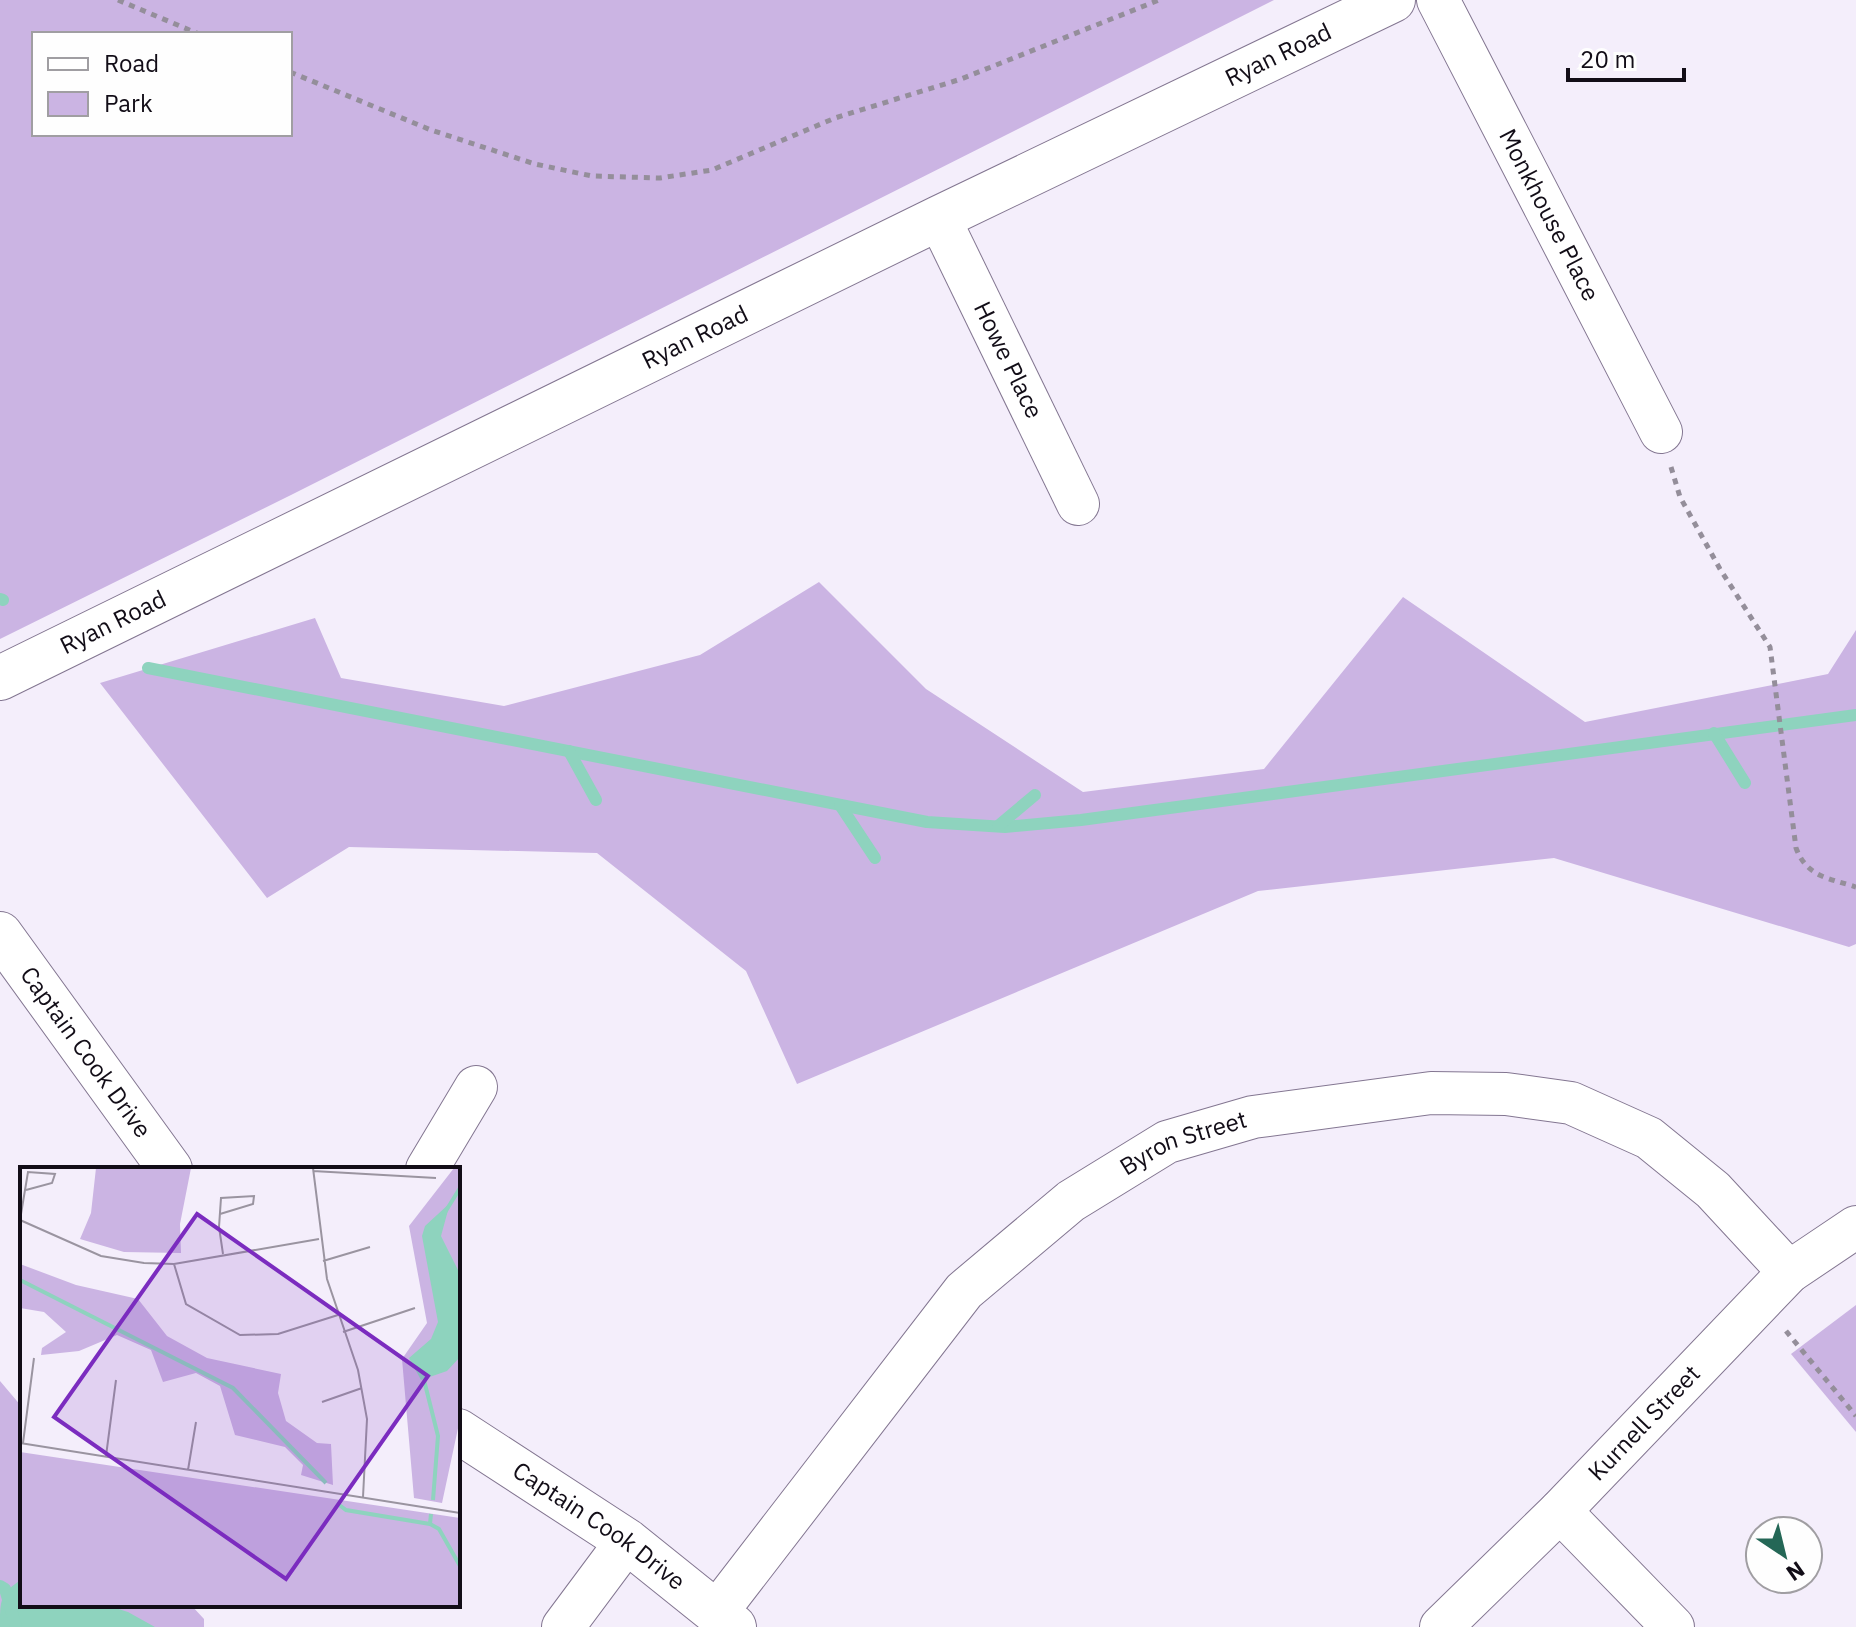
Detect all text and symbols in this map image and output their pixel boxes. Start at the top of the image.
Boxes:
street label: Ryan Road [1219,15,1336,93]
legend [32,32,292,136]
scale bar [1568,32,1684,82]
text: 20 m [1580,43,1635,75]
text: Road [104,47,159,79]
text: Park [104,87,153,119]
street label: Monkhouse Place [1492,123,1608,306]
street label: Howe Place [967,296,1051,424]
street label: Ryan Road [636,297,753,376]
street label: Ryan Road [54,582,171,661]
street label: Captain Cook Drive [14,960,159,1144]
street label: Byron Street [1114,1103,1250,1182]
inset map [20,1167,460,1607]
street label: Kurnell Street [1581,1358,1707,1487]
street label: Captain Cook Drive [507,1454,692,1597]
north arrow [1744,1515,1824,1595]
text: N [1781,1555,1811,1588]

